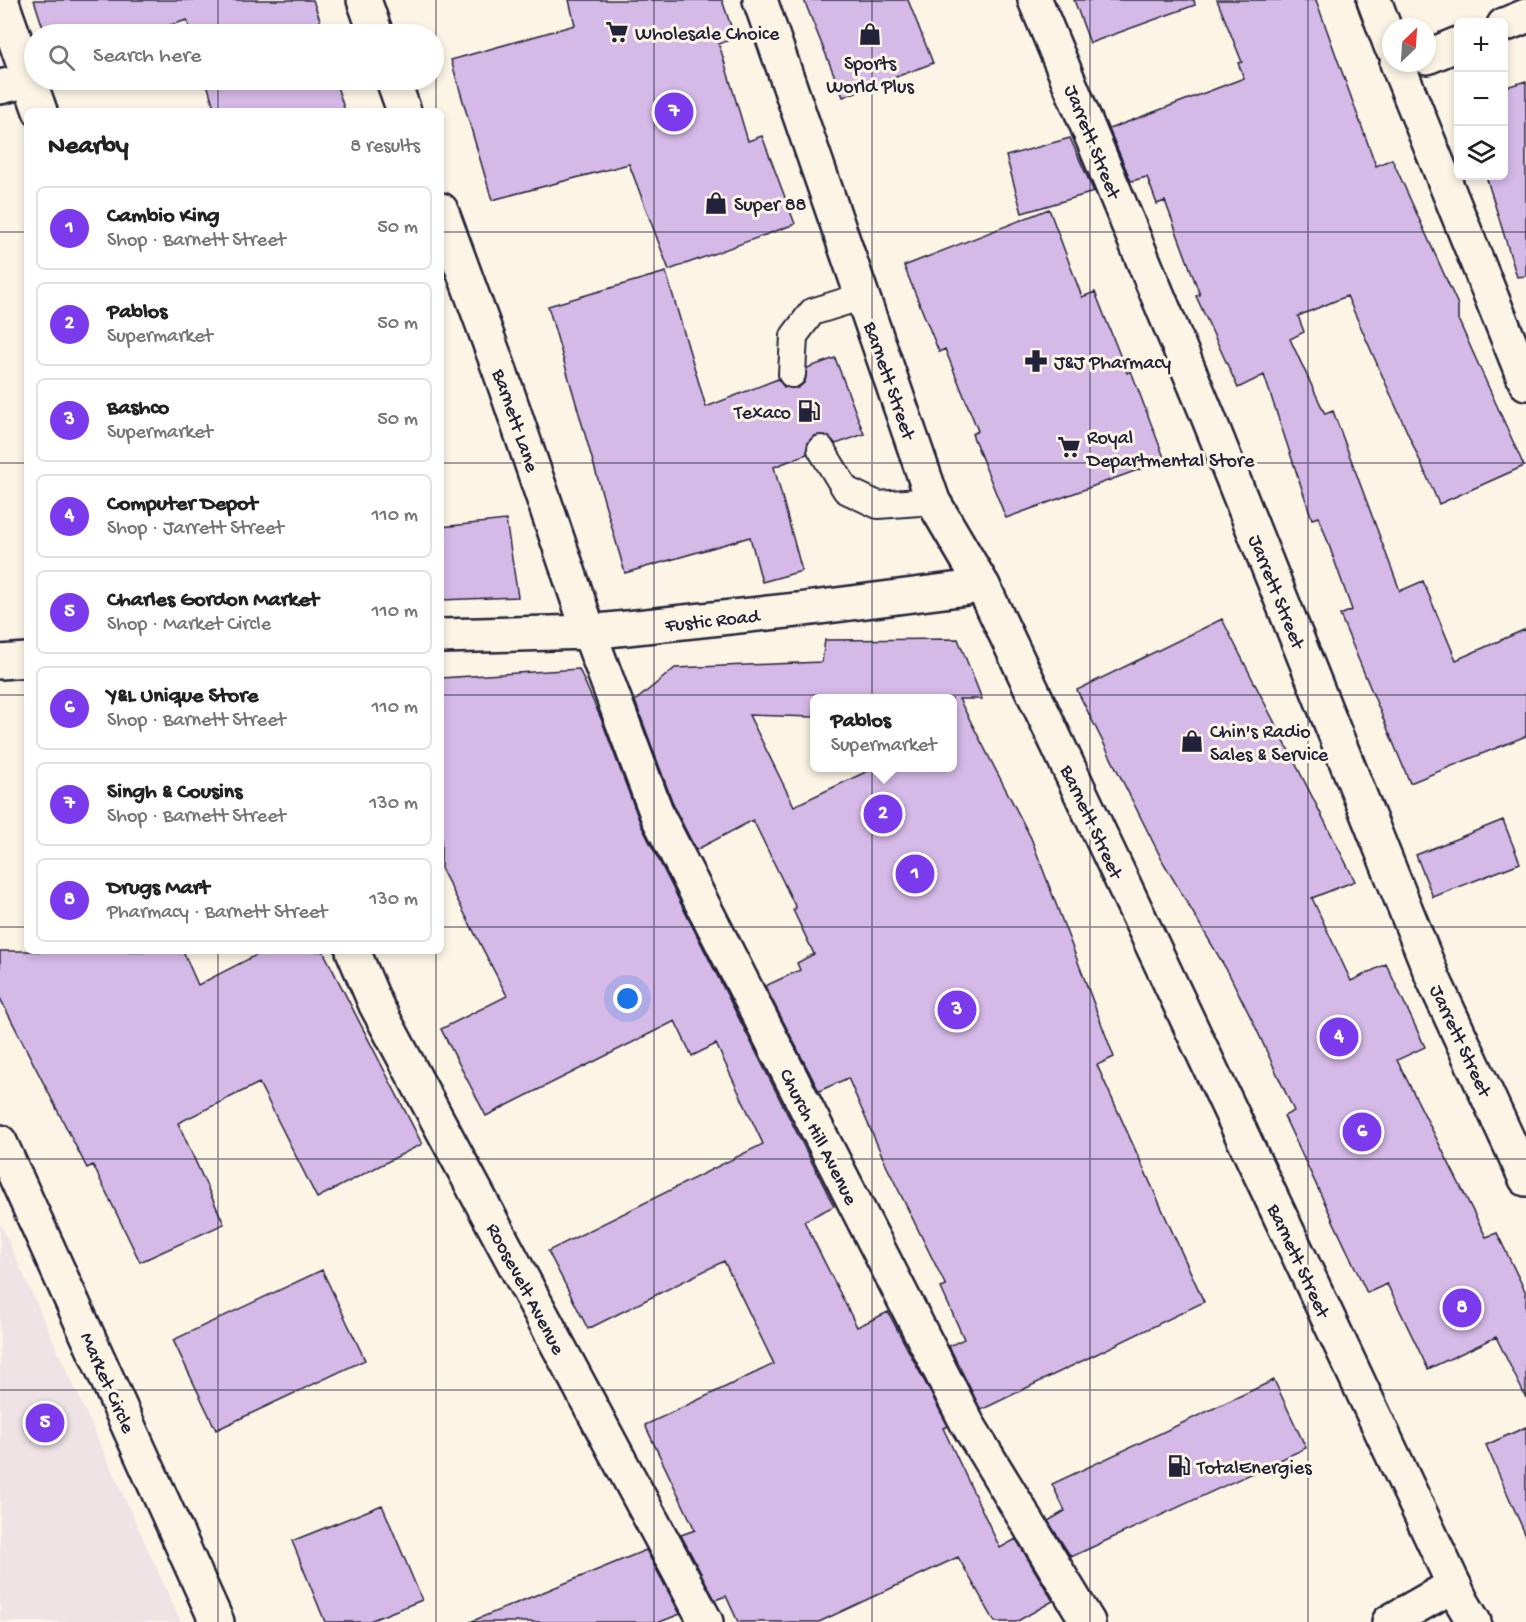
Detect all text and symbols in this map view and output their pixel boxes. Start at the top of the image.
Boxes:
north arrow [1382,18,1436,72]
map controls [1454,18,1508,180]
button: + [1454,18,1508,72]
supermarket icon: Wholesale Choice [604,19,630,45]
shop icon: Sports World Plus [857,21,883,47]
search box [24,24,444,90]
place label: Wholesale Choice [635,24,780,47]
icon: search [45,41,78,74]
text: Search here [93,44,201,70]
place label: Sports World Plus [826,54,914,100]
button: − [1454,72,1508,126]
street label: Jarrett Street [1058,82,1125,204]
pin: 7 [654,90,694,134]
button: layers [1454,126,1508,180]
text: Nearby [48,132,129,163]
text: 8 results [350,136,420,159]
shop icon: Super 88 [703,190,729,216]
place label: Super 88 [734,195,807,218]
text: Cambio King [107,204,220,230]
text: 1 [65,217,74,240]
text: 50 m [377,217,418,240]
text: Shop · Barnett Street [107,230,286,253]
text: Pablos [107,300,167,326]
text: 2 [65,313,74,336]
text: 50 m [377,313,418,336]
street label: Barnett Street [857,318,919,445]
text: Supermarket [107,326,213,349]
pharmacy icon: J&J Pharmacy [1023,348,1049,374]
place label: J&J Pharmacy [1054,353,1171,376]
street label: Barnett Lane [485,366,542,476]
text: Bashco [107,396,169,422]
fuel station icon: Texaco [796,398,822,424]
place label: Texaco [733,403,791,426]
text: 3 [64,409,75,432]
text: 50 m [377,409,418,432]
text: Supermarket [107,422,213,445]
place label: Royal Departmental Store [1085,428,1255,474]
supermarket icon: Royal Departmental Store [1056,434,1082,460]
text: Computer Depot [107,492,257,518]
text: 4 [65,505,74,528]
text: 110 m [372,505,418,528]
text: Shop · Jarrett Street [107,518,284,541]
street label: Jarrett Street [1242,532,1309,654]
text: Charles Gordon Market [107,588,319,614]
text: 5 [64,601,75,624]
text: 110 m [372,601,418,624]
street label: Fustic Road [663,606,763,639]
text: Shop · Market Circle [107,614,271,637]
text: Y&L Unique Store [107,684,258,710]
popup [810,694,957,772]
text: 6 [64,697,75,720]
text: 110 m [372,697,418,720]
text: Pablos [831,709,891,735]
text: Shop · Barnett Street [107,710,286,733]
place label: Chin's Radio Sales & Service [1210,722,1329,768]
shop icon: Chin's Radio Sales & Service [1179,728,1205,754]
text: Supermarket [831,735,936,758]
street label: Barnett Street [1053,761,1127,885]
text: Singh & Cousins [107,780,242,806]
pin: 2 [864,792,902,836]
text: 7 [64,793,75,816]
text: 130 m [369,793,418,816]
text: Shop · Barnett Street [107,806,286,829]
pin: 1 [896,852,934,896]
text: Drugs Mart [107,876,210,902]
text: 8 [64,889,75,912]
text: 130 m [369,889,418,912]
text: Pharmacy · Barnett Street [107,902,327,925]
street label: Jarrett Street [1423,982,1496,1103]
your location [613,984,642,1013]
pin: 3 [938,988,976,1032]
pin: 4 [1320,1014,1358,1060]
street label: Church Hill Avenue [773,1066,861,1210]
pin: 6 [1342,1110,1382,1154]
street label: Barnett Street [1260,1200,1334,1324]
street label: Roosevelt Avenue [480,1220,569,1360]
pin: 8 [1442,1286,1482,1330]
street label: Market Circle [73,1329,139,1438]
pin: 5 [26,1400,64,1446]
fuel station icon: TotalEnergies [1166,1453,1192,1479]
place label: TotalEnergies [1196,1458,1312,1481]

